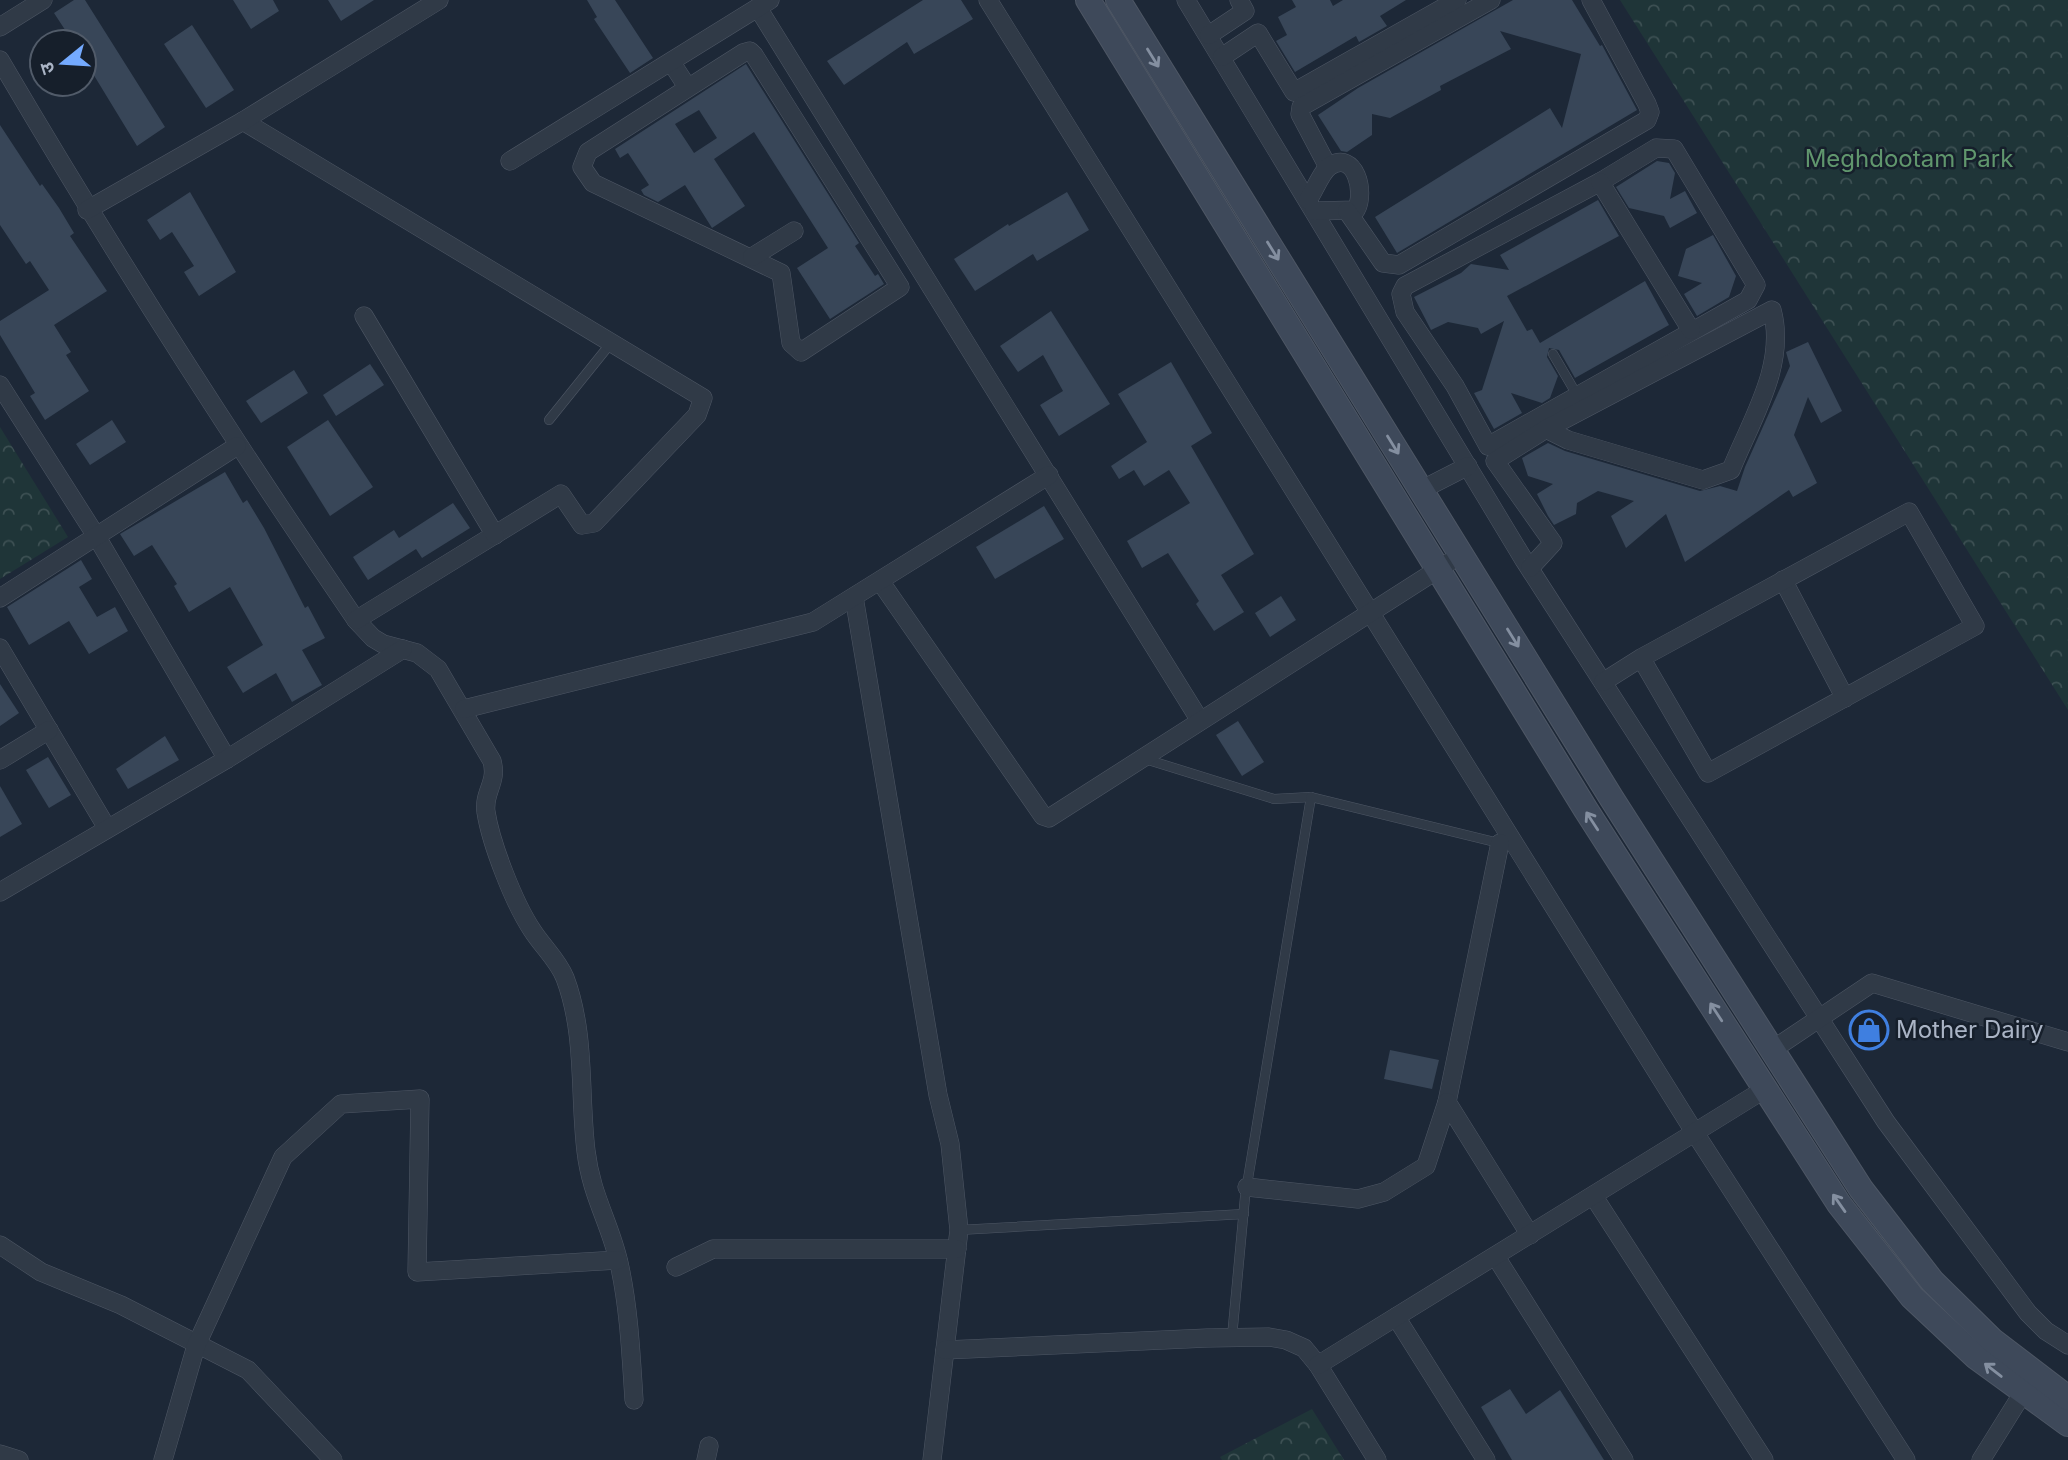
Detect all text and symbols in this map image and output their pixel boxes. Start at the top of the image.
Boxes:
north arrow [28,28,98,98]
one-way arrow [1146,48,1161,67]
text: उ [34,58,60,77]
park label: Meghdootam Park [1805,144,2013,173]
one-way arrow [1267,241,1281,261]
one-way arrow [1387,434,1401,454]
one-way arrow [1506,628,1520,648]
one-way arrow [1585,811,1599,831]
one-way arrow [1708,1003,1723,1022]
shop icon: Mother Dairy [1848,1009,1890,1051]
place label: Mother Dairy [1896,1015,2043,1044]
one-way arrow [1832,1194,1846,1213]
one-way arrow [1984,1362,2002,1377]

